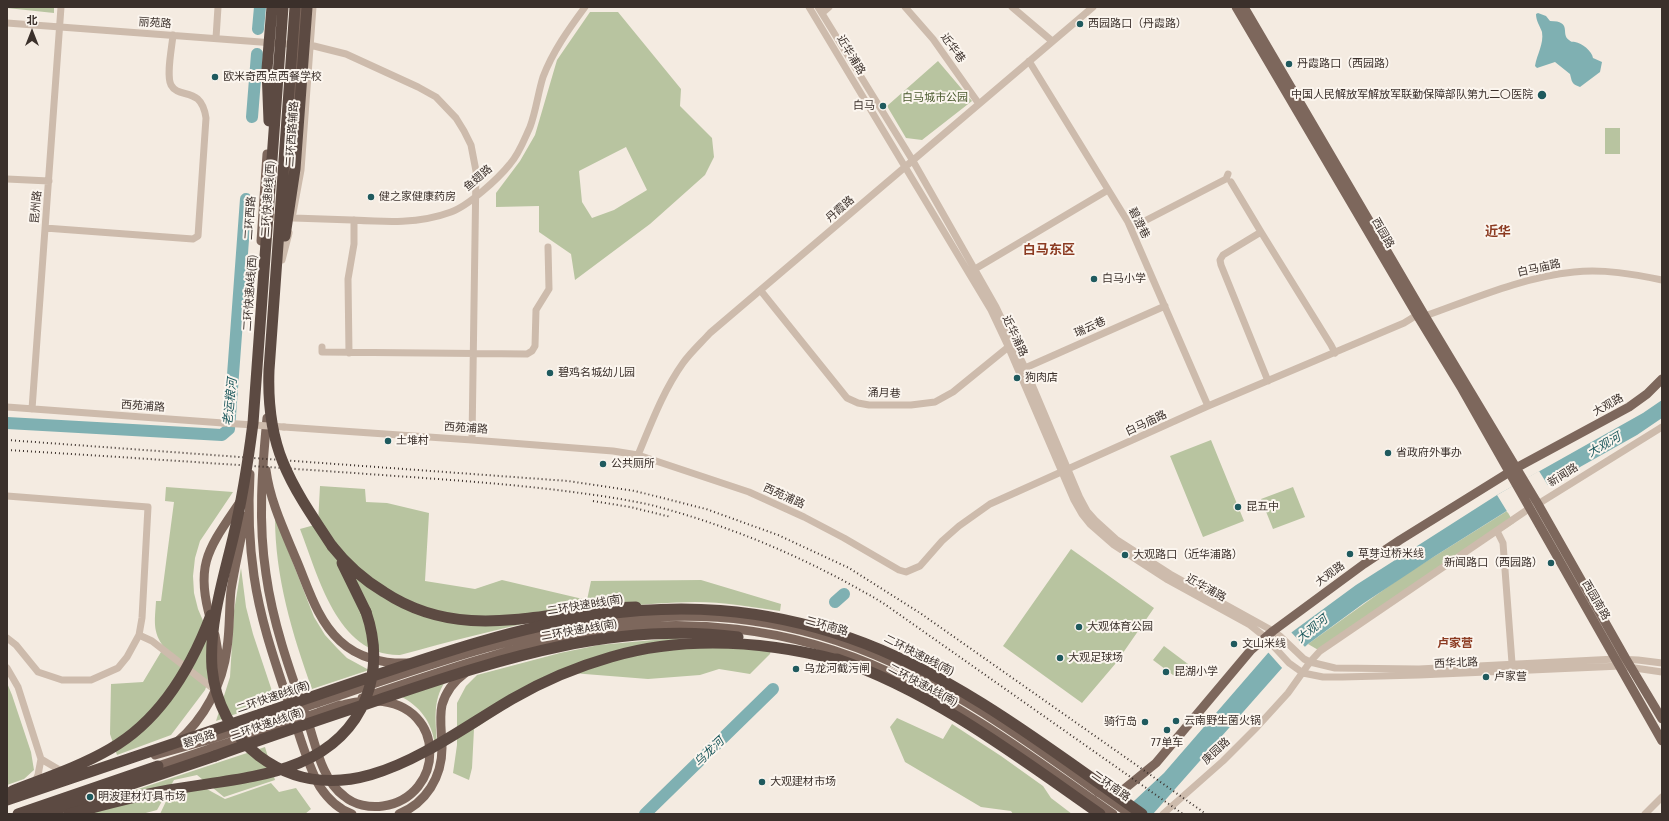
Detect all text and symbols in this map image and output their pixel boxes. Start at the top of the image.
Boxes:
north arrow [12,12,52,52]
text: 北 [27,14,38,26]
street label: 丽苑路 [138,15,172,31]
place label: 西园路口（丹霞路） [1088,17,1187,31]
marker: 西园路口（丹霞路） [1075,19,1085,29]
street label: 近华巷 [938,31,968,65]
street label: 近华浦路 [834,33,868,77]
place label: 丹霞路口（西园路） [1297,57,1396,71]
marker: 丹霞路口（西园路） [1284,59,1294,69]
place label: 欧米奇西点西餐学校 [223,70,322,84]
marker: 欧米奇西点西餐学校 [210,72,220,82]
place label: 中国人民解放军解放军联勤保障部队第九二〇医院 [1291,88,1533,102]
marker: 中国人民解放军解放军联勤保障部队第九二〇医院 [1536,89,1548,101]
park label: 白马城市公园 [902,91,968,105]
place label: 白马 [853,99,875,113]
street label: 二环西路辅路 [283,101,301,167]
marker: 白马 [878,101,888,111]
street label: 二环快速B线(西) [259,160,277,238]
street label: 鱼翅路 [461,162,495,194]
street label: 昆州路 [28,190,44,224]
place label: 健之家健康药房 [379,190,456,204]
marker: 健之家健康药房 [366,192,376,202]
street label: 丹霞路 [823,193,857,225]
street label: 二环西路 [242,196,258,240]
street label: 碧澄巷 [1126,205,1152,241]
street label: 西园路 [1369,215,1397,251]
district label: 近华 [1485,224,1511,240]
district label: 白马东区 [1023,242,1075,258]
street label: 二环快速A线(西) [241,254,259,332]
street label: 白马庙路 [1516,257,1562,279]
place label: 白马小学 [1102,272,1146,286]
marker: 白马小学 [1089,274,1099,284]
street label: 近华浦路 [1000,313,1030,359]
street label: 瑞云巷 [1072,314,1108,340]
place label: 碧鸡名城幼儿园 [558,366,635,380]
marker: 碧鸡名城幼儿园 [545,368,555,378]
place label: 狗肉店 [1025,371,1058,385]
marker: 狗肉店 [1012,373,1022,383]
water label: 老运粮河 [220,377,240,427]
street label: 涌月巷 [867,386,901,400]
street label: 大观路 [1590,391,1626,419]
street label: 西苑浦路 [121,398,165,414]
street label: 白马庙路 [1123,408,1169,438]
street label: 西苑浦路 [444,420,488,436]
water label: 大观河 [1585,430,1623,460]
place label: 土堆村 [396,434,429,448]
marker: 土堆村 [383,436,393,446]
place label: 省政府外事办 [1396,446,1462,460]
marker: 省政府外事办 [1383,448,1393,458]
place label: 公共厕所 [611,457,655,471]
marker: 公共厕所 [598,459,608,469]
street label: 新闻路 [1546,461,1580,489]
street label: 西苑浦路 [761,481,807,511]
place label: 昆五中 [1246,500,1279,514]
marker: 昆五中 [1233,502,1243,512]
place label: 草芽过桥米线 [1358,547,1424,561]
place label: 大观路口（近华浦路） [1133,548,1243,562]
marker: 草芽过桥米线 [1345,549,1355,559]
marker: 大观路口（近华浦路） [1120,550,1130,560]
place label: 新闻路口（西园路） [1444,556,1543,570]
marker: 新闻路口（西园路） [1546,558,1556,568]
street label: 大观路 [1313,559,1347,589]
street label: 近华浦路 [1184,572,1228,604]
street label: 西园南路 [1579,578,1613,622]
street label: 二环快速B线(南) [546,592,624,618]
water label: 大观河 [1293,612,1331,646]
street label: 二环南路 [804,614,850,638]
street label: 二环快速A线(南) [540,617,618,643]
place label: 大观体育公园 [1087,620,1153,634]
marker: 大观体育公园 [1074,622,1084,632]
street label: 二环快速B线(南) [882,632,956,678]
district label: 卢家营 [1437,636,1473,650]
place label: 文山米线 [1242,637,1286,651]
marker: 文山米线 [1229,639,1239,649]
place label: 大观足球场 [1068,651,1123,665]
marker: 大观足球场 [1055,653,1065,663]
street label: 西华北路 [1434,655,1478,671]
street label: 二环快速A线(南) [886,661,960,709]
place label: 乌龙河截污闸 [804,662,870,676]
marker: 乌龙河截污闸 [791,664,801,674]
place label: 昆湖小学 [1174,665,1218,679]
marker: 昆湖小学 [1161,667,1171,677]
place label: 卢家营 [1494,670,1527,684]
marker: 卢家营 [1481,672,1491,682]
street label: 二环快速B线(南) [235,678,311,716]
street label: 二环快速A线(南) [229,705,305,743]
place label: 云南野生菌火锅 [1184,714,1261,728]
place label: 骑行岛 [1104,715,1137,729]
marker: 云南野生菌火锅 [1171,716,1181,726]
marker: 骑行岛 [1140,717,1150,727]
marker: 77单车 [1162,725,1172,735]
street label: 碧鸡路 [181,728,217,750]
water label: 乌龙河 [691,734,727,770]
street label: 庚园路 [1199,735,1233,767]
place label: 77单车 [1151,736,1183,750]
street label: 二环南路 [1089,768,1133,804]
place label: 大观建材市场 [770,775,836,789]
marker: 大观建材市场 [757,777,767,787]
place label: 明波建材灯具市场 [98,790,186,804]
marker: 明波建材灯具市场 [85,792,95,802]

